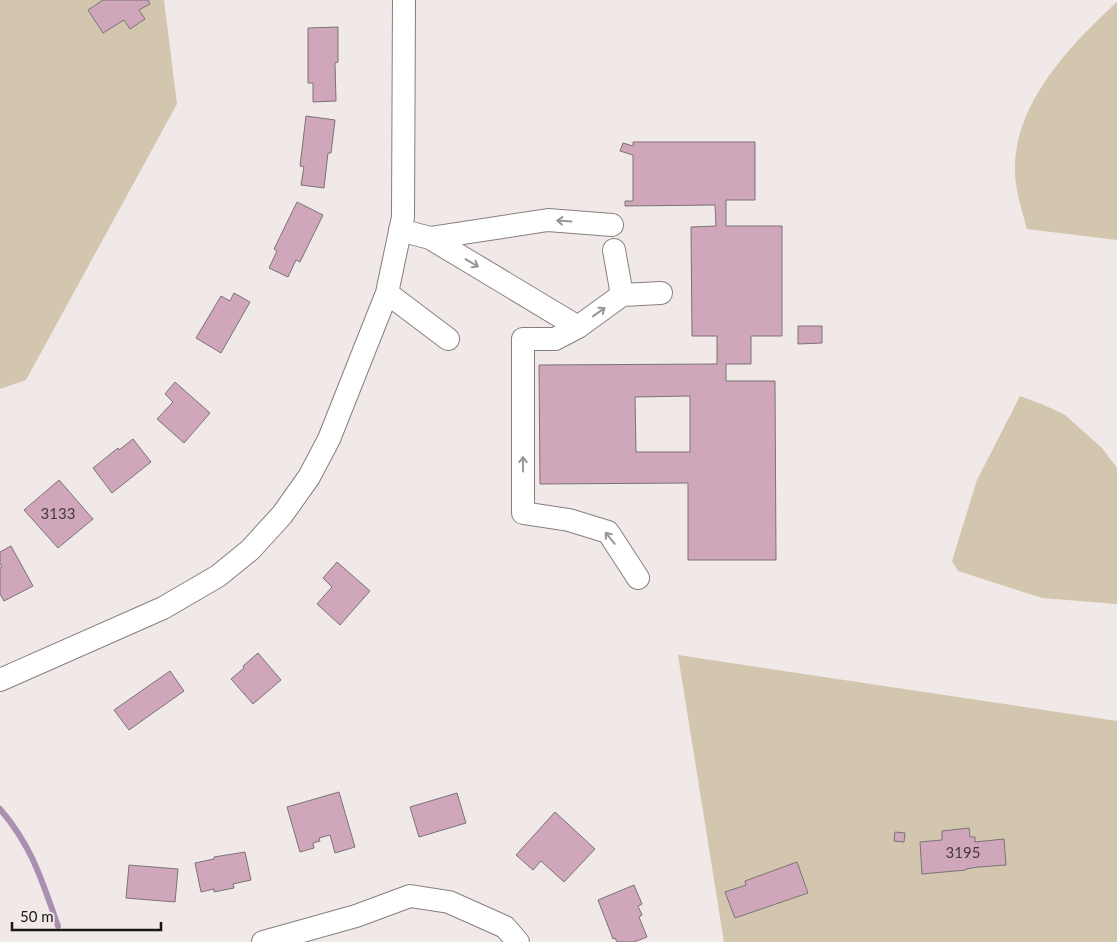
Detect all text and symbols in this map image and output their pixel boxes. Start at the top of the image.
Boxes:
one-way arrow [556,216,572,226]
one-way arrow [464,259,478,269]
one-way arrow [592,307,606,317]
one-way arrow [518,456,528,472]
house number: 3133 [41,504,75,522]
one-way arrow [605,532,616,545]
house number: 3195 [946,843,980,861]
scale bar [12,900,161,932]
text: 50 m [20,907,54,925]

